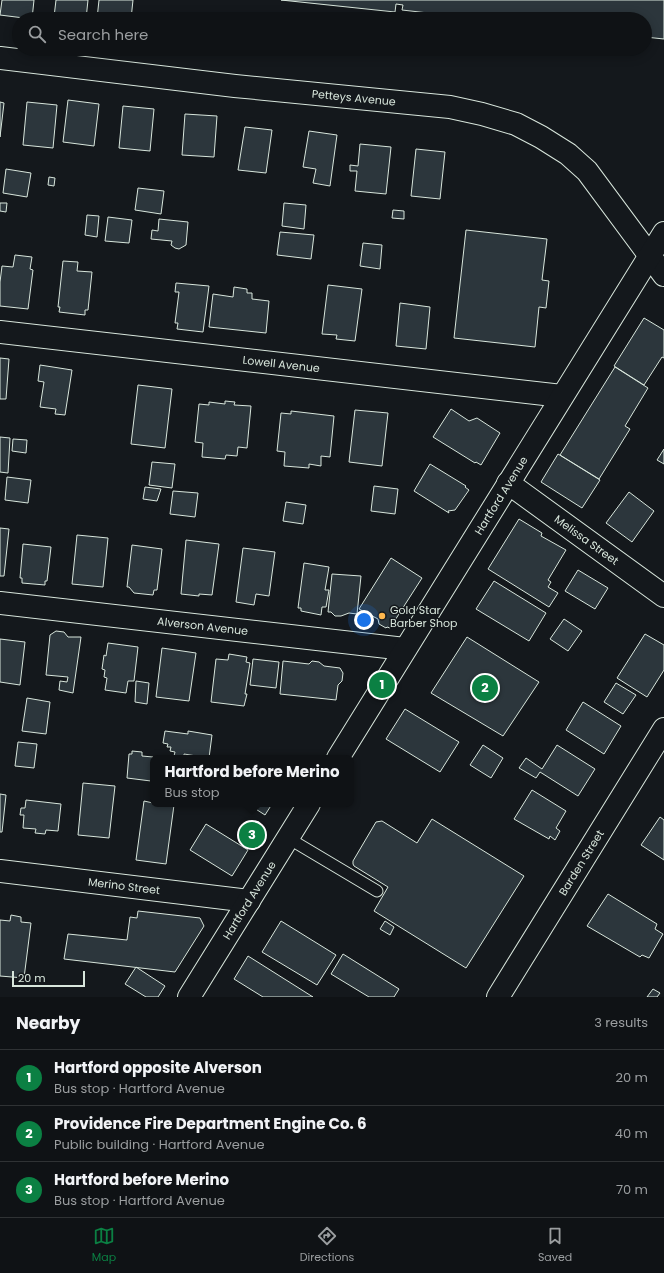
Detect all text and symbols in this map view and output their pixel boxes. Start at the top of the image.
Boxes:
search box [12,12,652,56]
icon: search [26,23,48,45]
text: Search here [58,24,148,45]
street label: Petteys Avenue [311,86,397,110]
street label: Lowell Avenue [242,352,321,376]
street label: Hartford Avenue [471,453,532,538]
street label: Melissa Street [551,511,622,569]
place label: Gold Star Barber Shop [390,602,458,631]
your location [354,610,374,630]
marker: Gold Star Barber Shop [377,611,387,621]
street label: Alverson Avenue [156,613,249,639]
pin: 1 [369,670,395,700]
pin: 2 [472,673,498,703]
popup [150,755,354,807]
text: Hartford before Merino [164,761,340,782]
text: Bus stop [164,783,220,802]
pin: 3 [239,820,265,850]
street label: Barden Street [555,827,608,899]
street label: Hartford Avenue [219,858,280,942]
street label: Merino Street [87,874,161,898]
scale bar [12,969,85,988]
text: 20 m [18,970,46,986]
text: Nearby [16,1011,80,1035]
text: 3 results [594,1013,648,1032]
text: Hartford opposite Alverson [54,1057,262,1078]
text: 1 [27,1068,31,1087]
text: 20 m [615,1068,648,1087]
text: Bus stop · Hartford Avenue [54,1079,225,1098]
text: Providence Fire Department Engine Co. 6 [54,1113,367,1134]
text: 2 [25,1124,33,1143]
text: 40 m [615,1124,648,1143]
text: Public building · Hartford Avenue [54,1135,265,1154]
text: Hartford before Merino [54,1169,229,1190]
text: 3 [25,1180,33,1199]
text: 70 m [616,1180,648,1199]
text: Bus stop · Hartford Avenue [54,1191,225,1210]
tab: Map [92,1225,116,1266]
tab: Directions [300,1225,354,1266]
tab: Saved [538,1225,572,1266]

